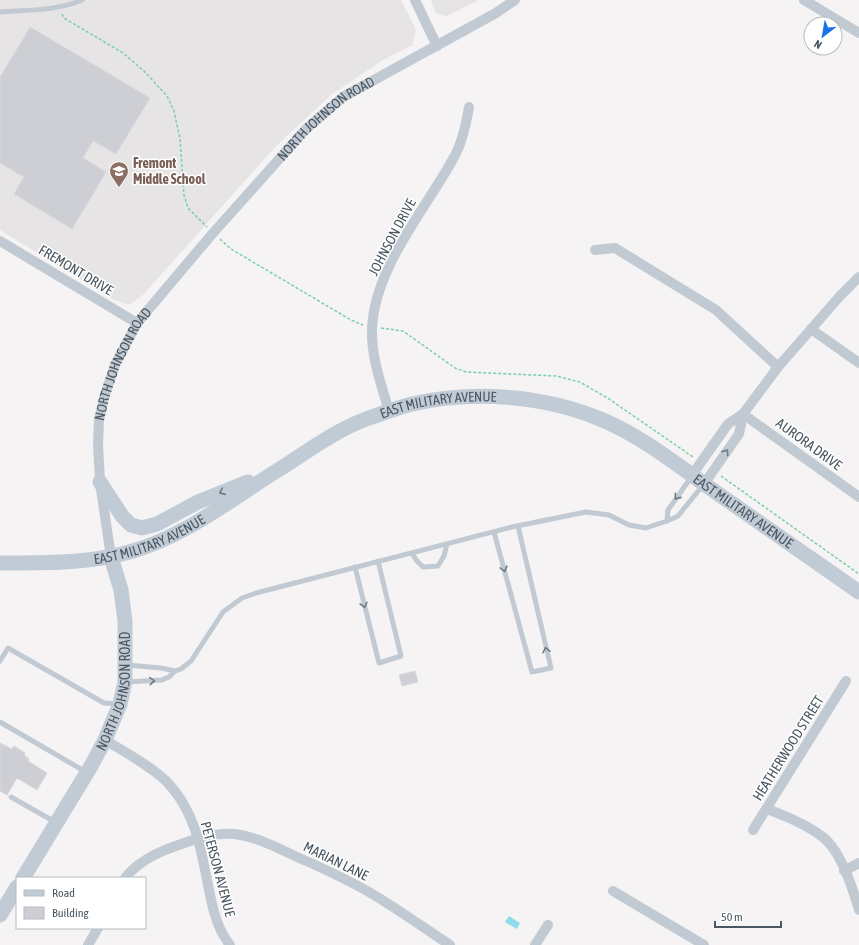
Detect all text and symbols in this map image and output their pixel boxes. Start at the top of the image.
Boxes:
north arrow [803,16,843,56]
text: N [812,38,824,51]
street label: NORTH JOHNSON ROAD [274,73,377,164]
place label: Fremont Middle School [133,155,206,187]
school or university icon: Fremont Middle School [108,160,130,188]
street label: JOHNSON DRIVE [365,196,419,278]
street label: FREMONT DRIVE [36,242,116,298]
street label: NORTH JOHNSON ROAD [91,304,155,422]
street label: EAST MILITARY AVENUE [378,388,497,422]
street label: AURORA DRIVE [773,415,845,473]
one-way arrow [721,449,729,456]
street label: EAST MILITARY AVENUE [690,471,796,551]
one-way arrow [218,487,226,495]
one-way arrow [675,493,682,500]
street label: EAST MILITARY AVENUE [93,511,208,567]
one-way arrow [499,566,508,573]
one-way arrow [359,601,368,608]
street label: NORTH JOHNSON ROAD [93,632,133,753]
one-way arrow [543,647,551,653]
one-way arrow [149,676,155,685]
street label: HEATHERWOOD STREET [749,693,827,803]
street label: PETERSON AVENUE [198,820,238,918]
street label: MARIAN LANE [301,838,371,884]
legend [16,877,146,929]
text: Road [52,886,75,900]
scale bar [715,903,781,929]
text: Building [52,906,90,920]
text: 50 m [721,910,743,924]

